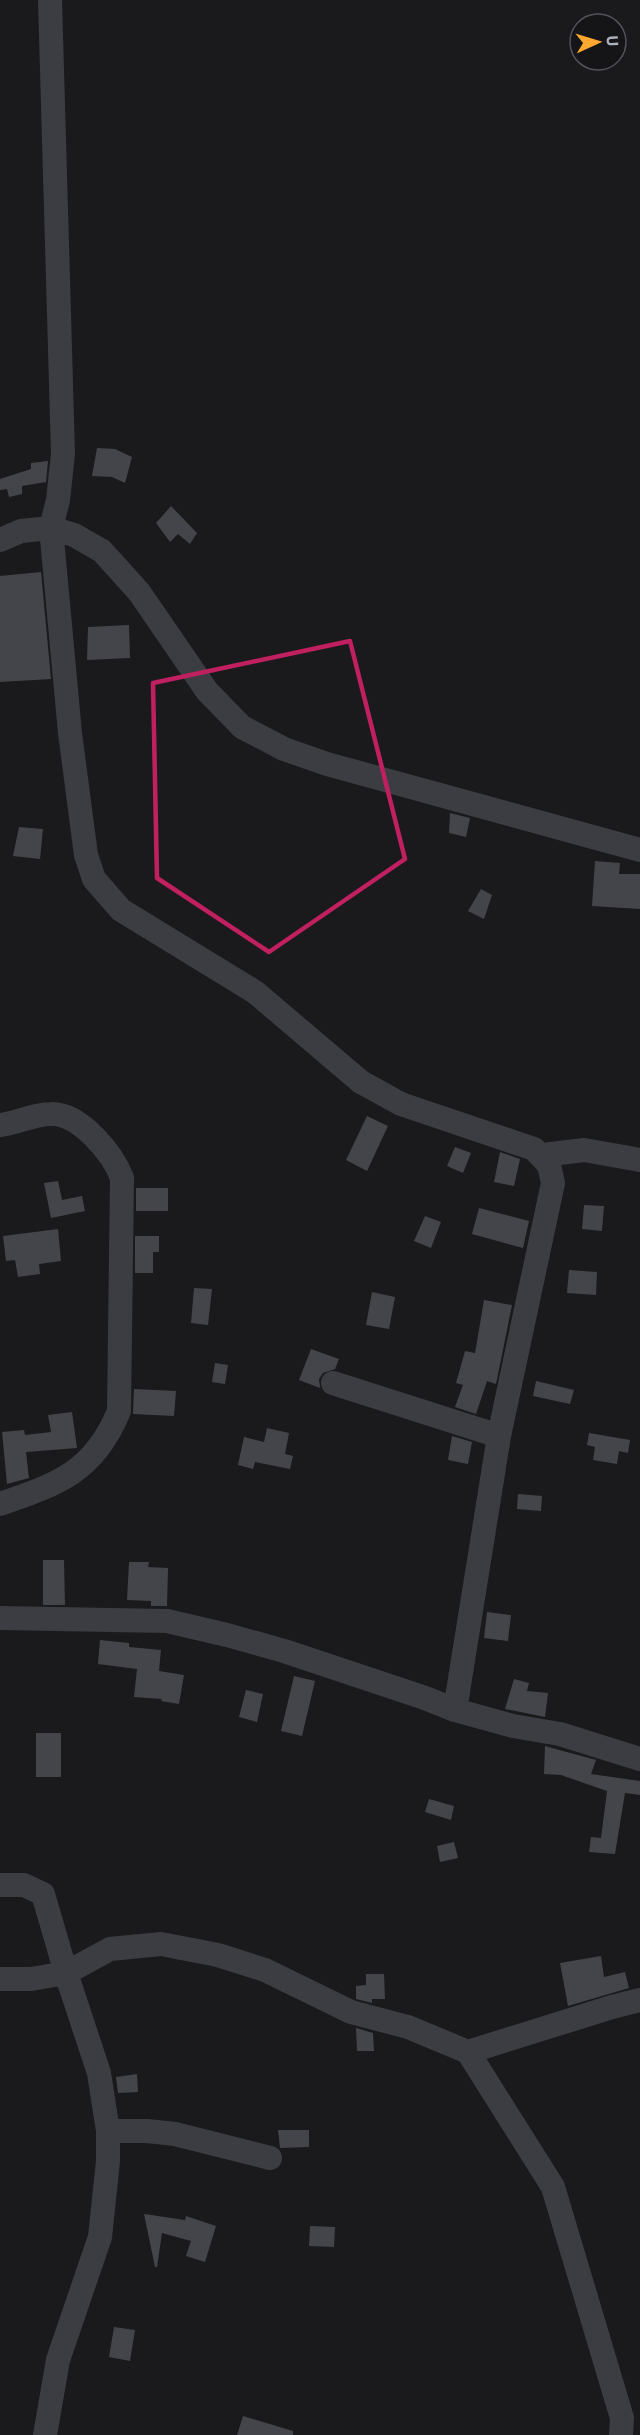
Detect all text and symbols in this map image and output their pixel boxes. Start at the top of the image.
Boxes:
north arrow [568,12,628,72]
text: U [603,35,623,47]

